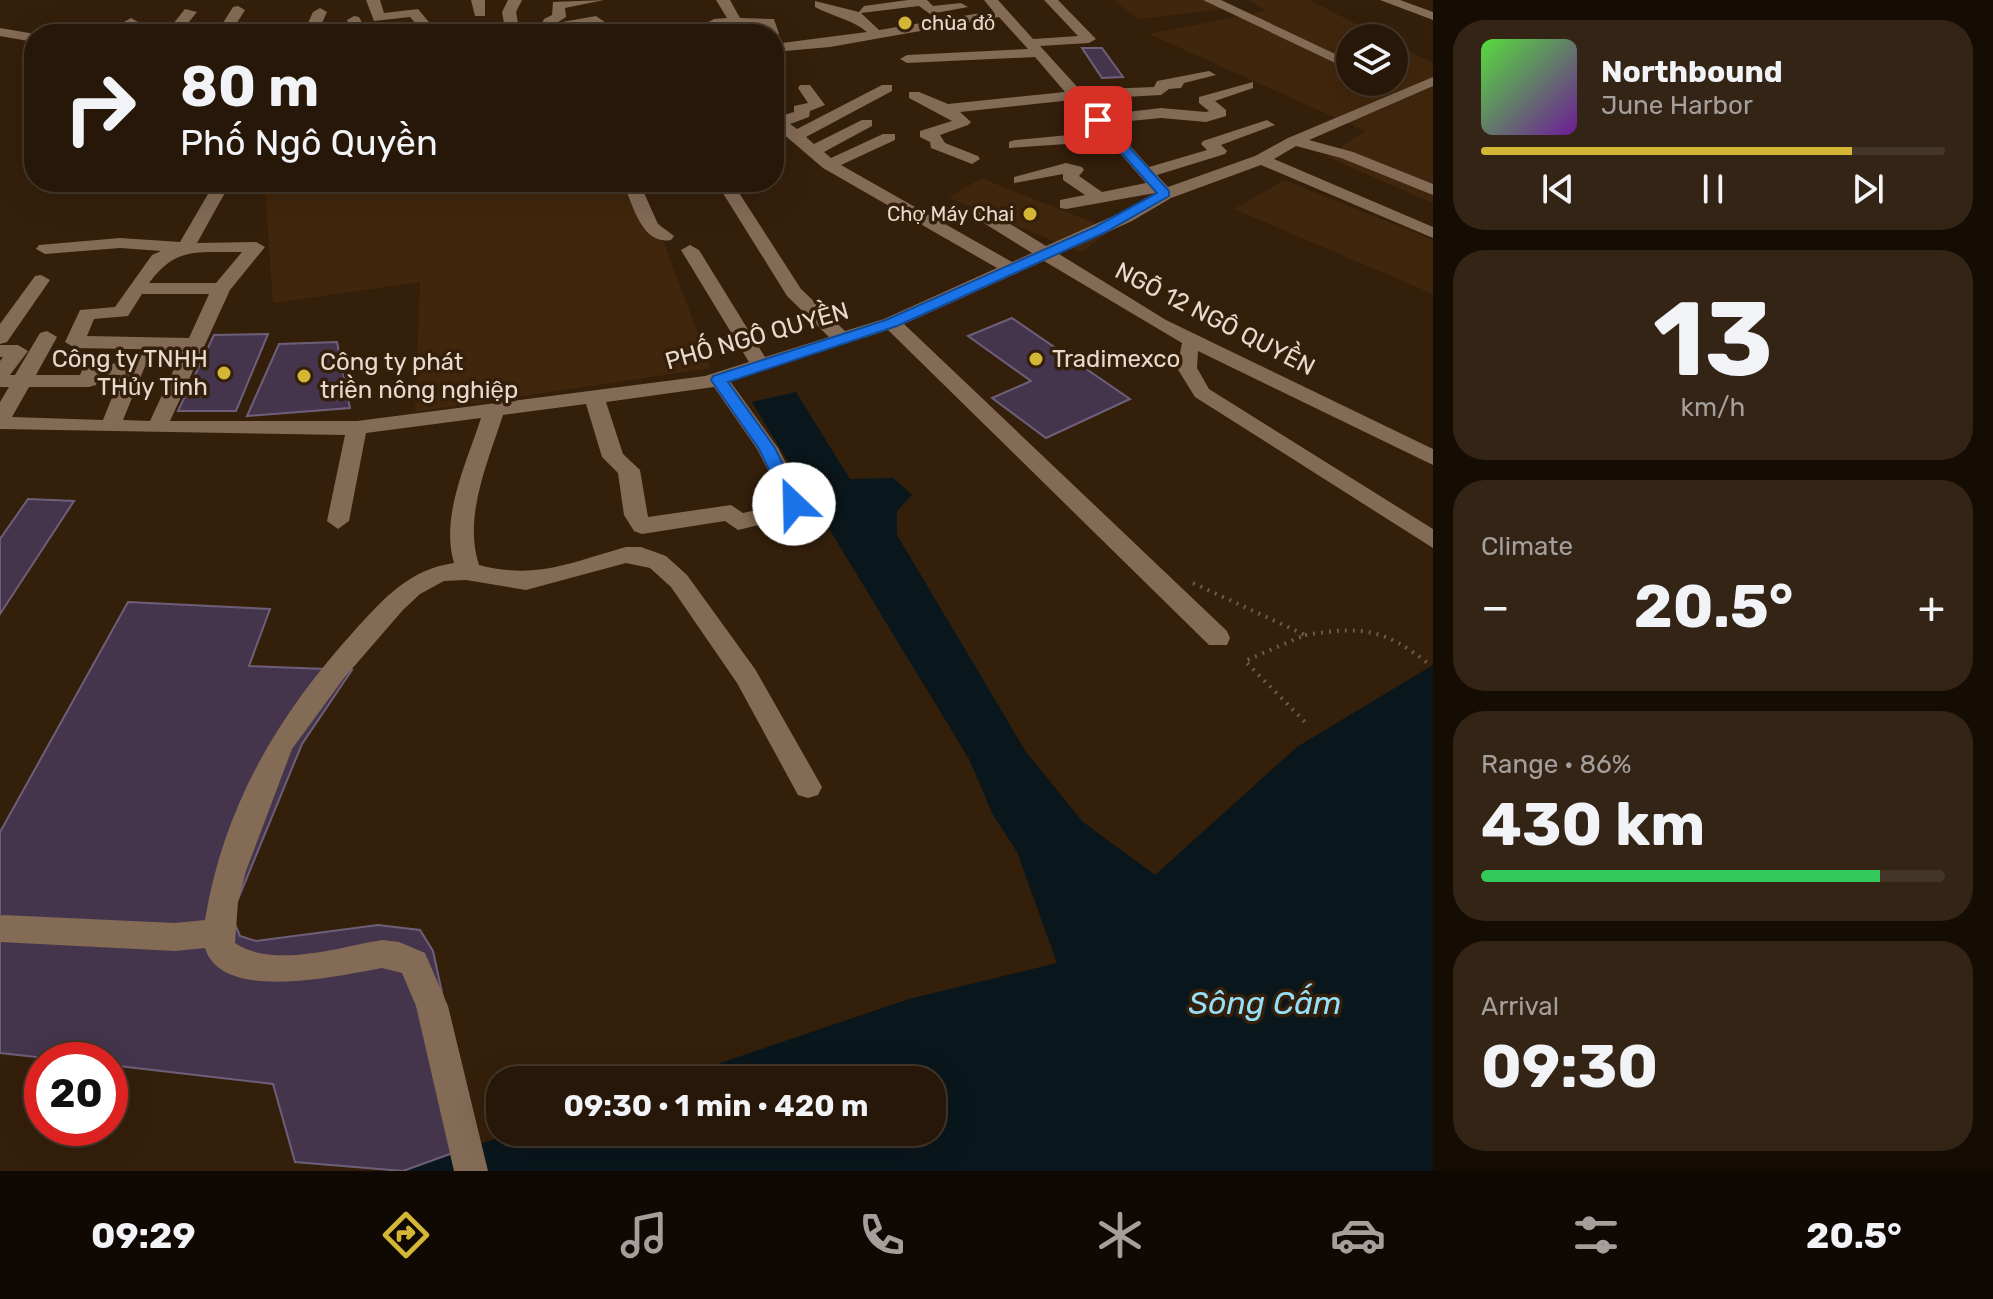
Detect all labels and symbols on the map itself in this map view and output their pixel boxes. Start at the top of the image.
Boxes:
place label: chùa đỏ [921,11,995,35]
marker: chùa đỏ [896,14,914,32]
pin [1064,86,1132,154]
place label: Chợ Máy Chai [887,202,1014,226]
marker: Chợ Máy Chai [1021,205,1039,223]
street label: NGÕ 12 NGÔ QUYỀN [1110,252,1322,381]
street label: PHỐ NGÔ QUYỀN [661,292,852,376]
place label: Công ty TNHH THủy Tinh [52,345,208,401]
place label: Tradimexco [1052,345,1180,373]
place label: Công ty phát triền nông nghiệp [320,348,518,404]
marker: Tradimexco [1027,350,1045,368]
marker: Công ty TNHH THủy Tinh [215,364,233,382]
marker: Công ty phát triền nông nghiệp [295,367,313,385]
position arrow [752,462,836,546]
water label: Sông Cấm [1188,983,1342,1022]
speed limit sign: 20 [24,1042,128,1146]

